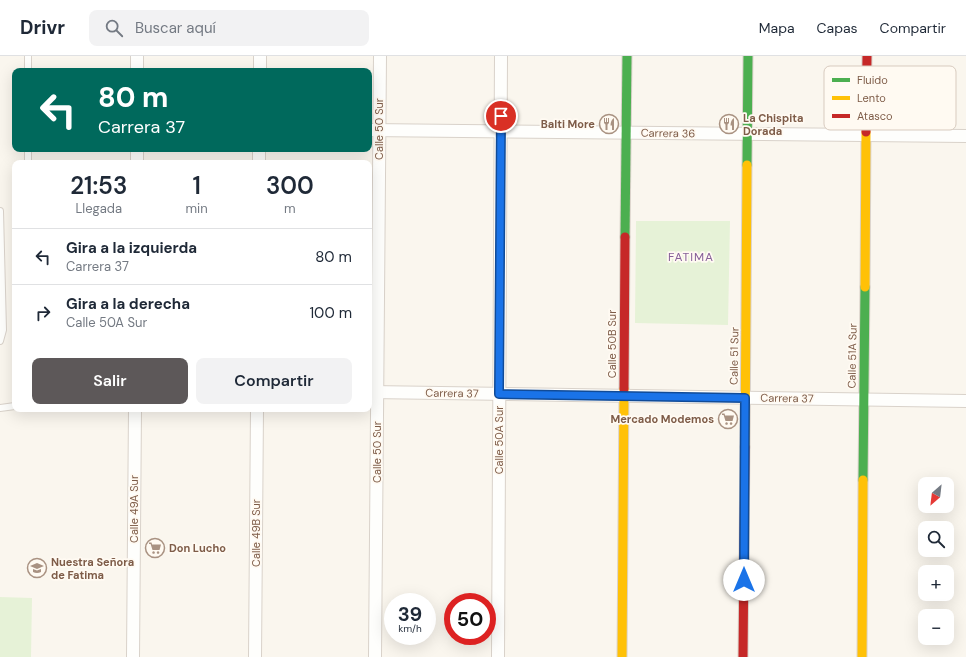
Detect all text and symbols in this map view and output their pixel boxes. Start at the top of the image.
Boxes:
search box [89,10,369,46]
text: Drivr [20,15,65,40]
icon: search [103,17,125,39]
text: Buscar aquí [135,18,216,38]
text: Mapa [759,19,795,37]
text: Capas [817,19,858,37]
text: Compartir [880,19,946,37]
legend [824,66,956,130]
text: Fluido [857,73,888,87]
text: 80 m [98,79,168,116]
icon: left [32,84,84,136]
text: Lento [857,91,886,105]
street label: Calle 50 Sur [372,98,386,160]
pin [484,99,518,133]
icon: arrive [490,105,512,127]
text: Atasco [857,109,892,123]
place label: La Chispita Dorada [743,111,803,138]
restaurant icon: Balti More [598,113,620,135]
restaurant icon: La Chispita Dorada [718,113,740,135]
text: Carrera 37 [98,115,185,139]
place label: Balti More [541,117,595,131]
street label: Carrera 36 [641,126,695,140]
text: 21:53 [70,170,127,201]
text: 1 [192,170,201,201]
text: 300 [266,170,314,201]
text: Llegada [75,200,122,217]
text: min [186,200,208,217]
text: m [284,200,296,217]
text: Gira a la izquierda [66,238,197,258]
icon: left [32,246,54,268]
text: 80 m [315,247,352,267]
district label: FATIMA [668,249,714,265]
text: Carrera 37 [66,258,129,275]
text: Gira a la derecha [66,294,190,314]
icon: right [32,302,54,324]
text: 100 m [309,303,352,323]
street label: Calle 50B Sur [605,310,619,378]
text: Calle 50A Sur [66,314,147,331]
street label: Calle 51A Sur [844,323,860,389]
street label: Calle 51 Sur [726,327,742,385]
button: Salir [32,358,188,404]
button: Compartir [196,358,352,404]
street label: Carrera 37 [425,386,479,400]
street label: Carrera 37 [760,391,814,405]
street label: Calle 50A Sur [492,406,506,474]
supermarket icon: Mercado Modemos [717,408,739,430]
place label: Mercado Modemos [610,412,714,426]
street label: Calle 50 Sur [370,421,384,483]
street label: Calle 49A Sur [127,475,141,543]
north arrow [918,477,954,513]
map controls [918,477,954,645]
street label: Calle 49B Sur [249,499,263,567]
button: search [918,521,954,557]
supermarket icon: Don Lucho [144,537,166,559]
place label: Don Lucho [169,541,226,555]
place label: Nuestra Señora de Fatima [51,555,134,582]
school or university icon: Nuestra Señora de Fatima [26,557,48,579]
position arrow [723,559,765,601]
button: + [918,565,954,601]
speed limit sign: 50 [444,593,496,645]
text: 39 [398,601,422,627]
button: − [918,609,954,645]
text: km/h [398,622,422,635]

